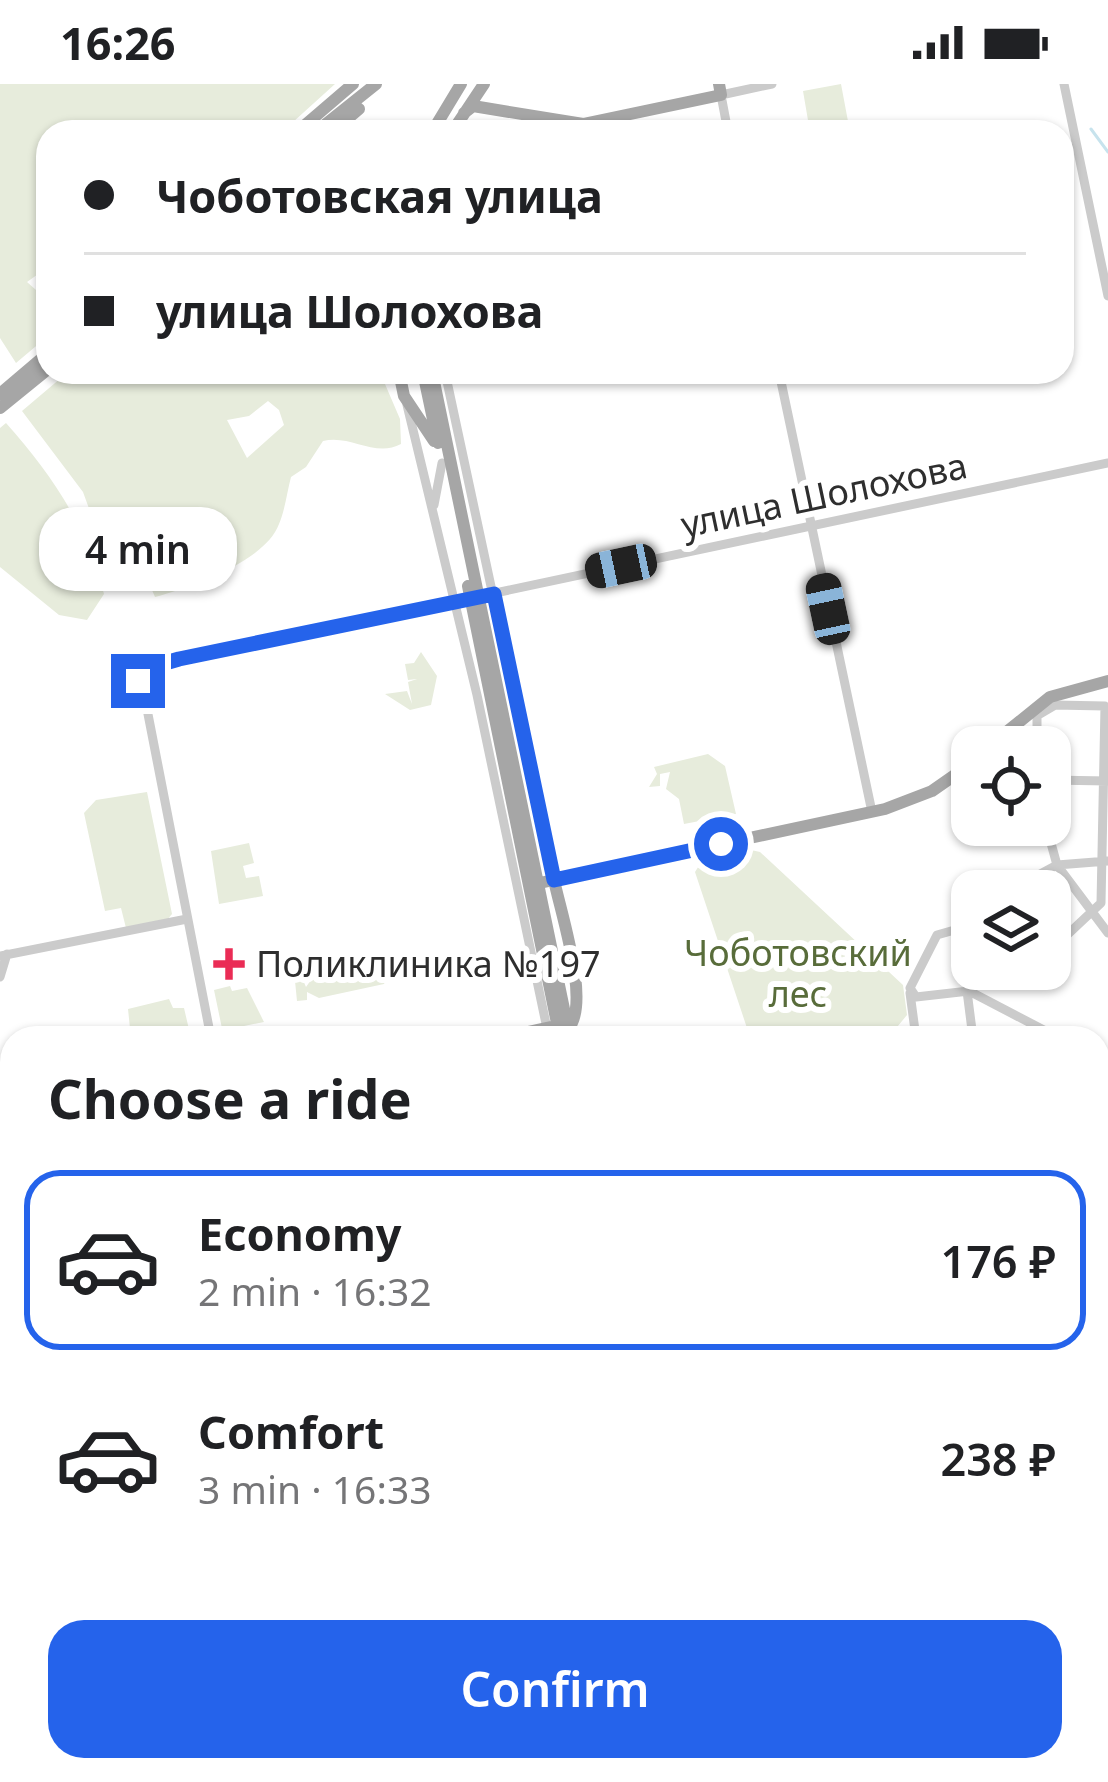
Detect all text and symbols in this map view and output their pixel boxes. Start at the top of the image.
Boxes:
text: 16:26 [60,12,176,73]
text: Чоботовская улица [156,165,603,226]
text: улица Шолохова [156,280,543,341]
street label: улица Шолохова [676,440,971,549]
callout: 4 min [39,507,237,591]
text: 4 min [85,522,191,575]
car [582,541,660,591]
car [803,570,853,648]
route end [111,654,165,708]
map controls [951,726,1071,990]
button: locate [951,726,1071,846]
route start [694,817,748,871]
button: layers [951,870,1071,990]
park label: Чоботовский лес [684,928,912,1018]
place label: Поликлиника №197 [256,939,601,988]
marker: Поликлиника №197 [213,948,245,980]
text: Choose a ride [48,1061,412,1135]
text: Economy [198,1203,402,1264]
icon: car [54,1206,162,1314]
text: 176 ₽ [940,1230,1056,1291]
text: 2 min · 16:32 [198,1264,432,1317]
text: Comfort [198,1401,384,1462]
icon: car [54,1404,162,1512]
text: 238 ₽ [940,1428,1056,1489]
text: 3 min · 16:33 [198,1462,432,1515]
button: Confirm [48,1620,1062,1758]

